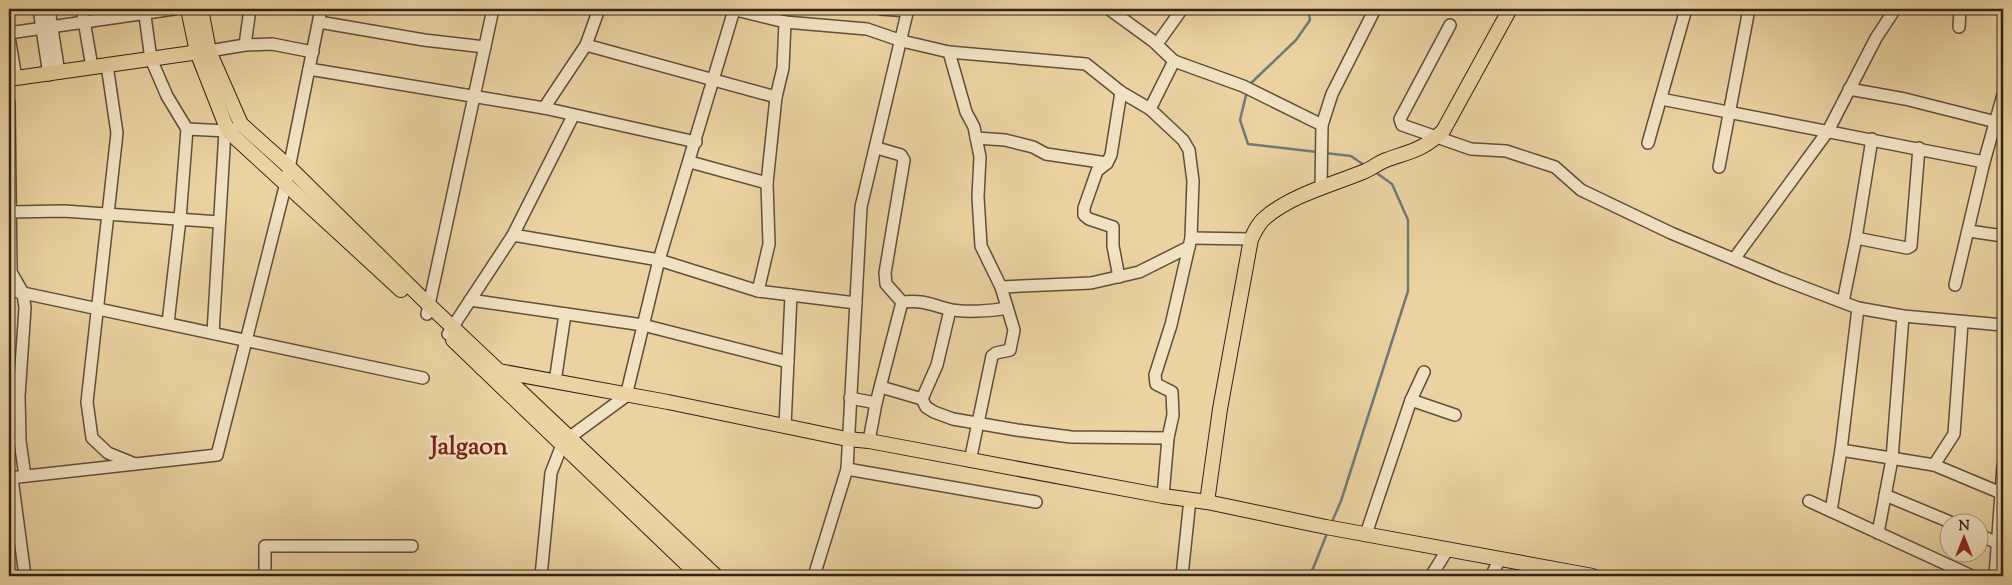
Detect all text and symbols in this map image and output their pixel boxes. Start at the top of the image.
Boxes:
district label: Jalgaon [428,430,508,466]
north arrow [1940,512,1990,562]
text: N [1958,517,1970,537]

